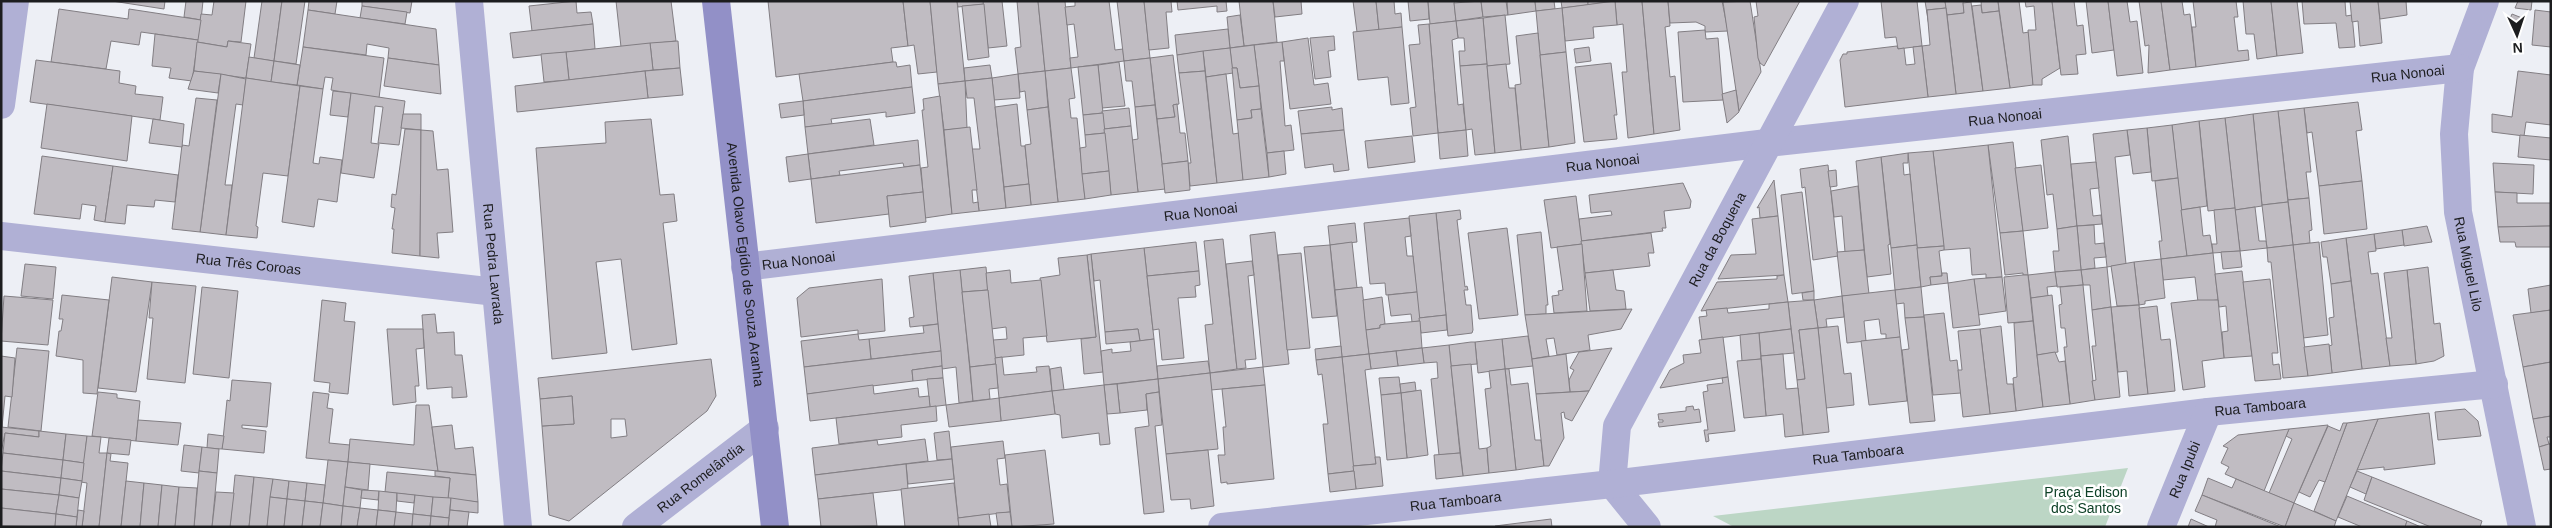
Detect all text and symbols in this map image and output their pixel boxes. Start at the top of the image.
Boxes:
north arrow [2492,10,2542,60]
text: N [2512,40,2523,56]
street label: Rua Nonoai [2370,62,2445,86]
street label: Rua Nonoai [1967,105,2043,129]
street label: Avenida Olavo Egídio de Souza Aranha [724,141,767,388]
street label: Rua Nonoai [1565,151,1640,175]
street label: Rua da Boquena [1685,189,1749,290]
street label: Rua Nonoai [1163,199,1238,224]
street label: Rua Pedra Lavrada [480,203,507,325]
street label: Rua Miguel Lilo [2451,215,2486,313]
street label: Rua Nonoai [761,248,836,273]
street label: Rua Três Coroas [195,250,302,278]
street label: Rua Tamboara [2214,394,2307,419]
street label: Rua Romelândia [654,439,747,516]
street label: Rua Ipubi [2166,439,2203,500]
street label: Rua Tamboara [1811,441,1905,468]
park label: Praça Edison dos Santos [2044,484,2128,516]
street label: Rua Tamboara [1409,488,1502,514]

